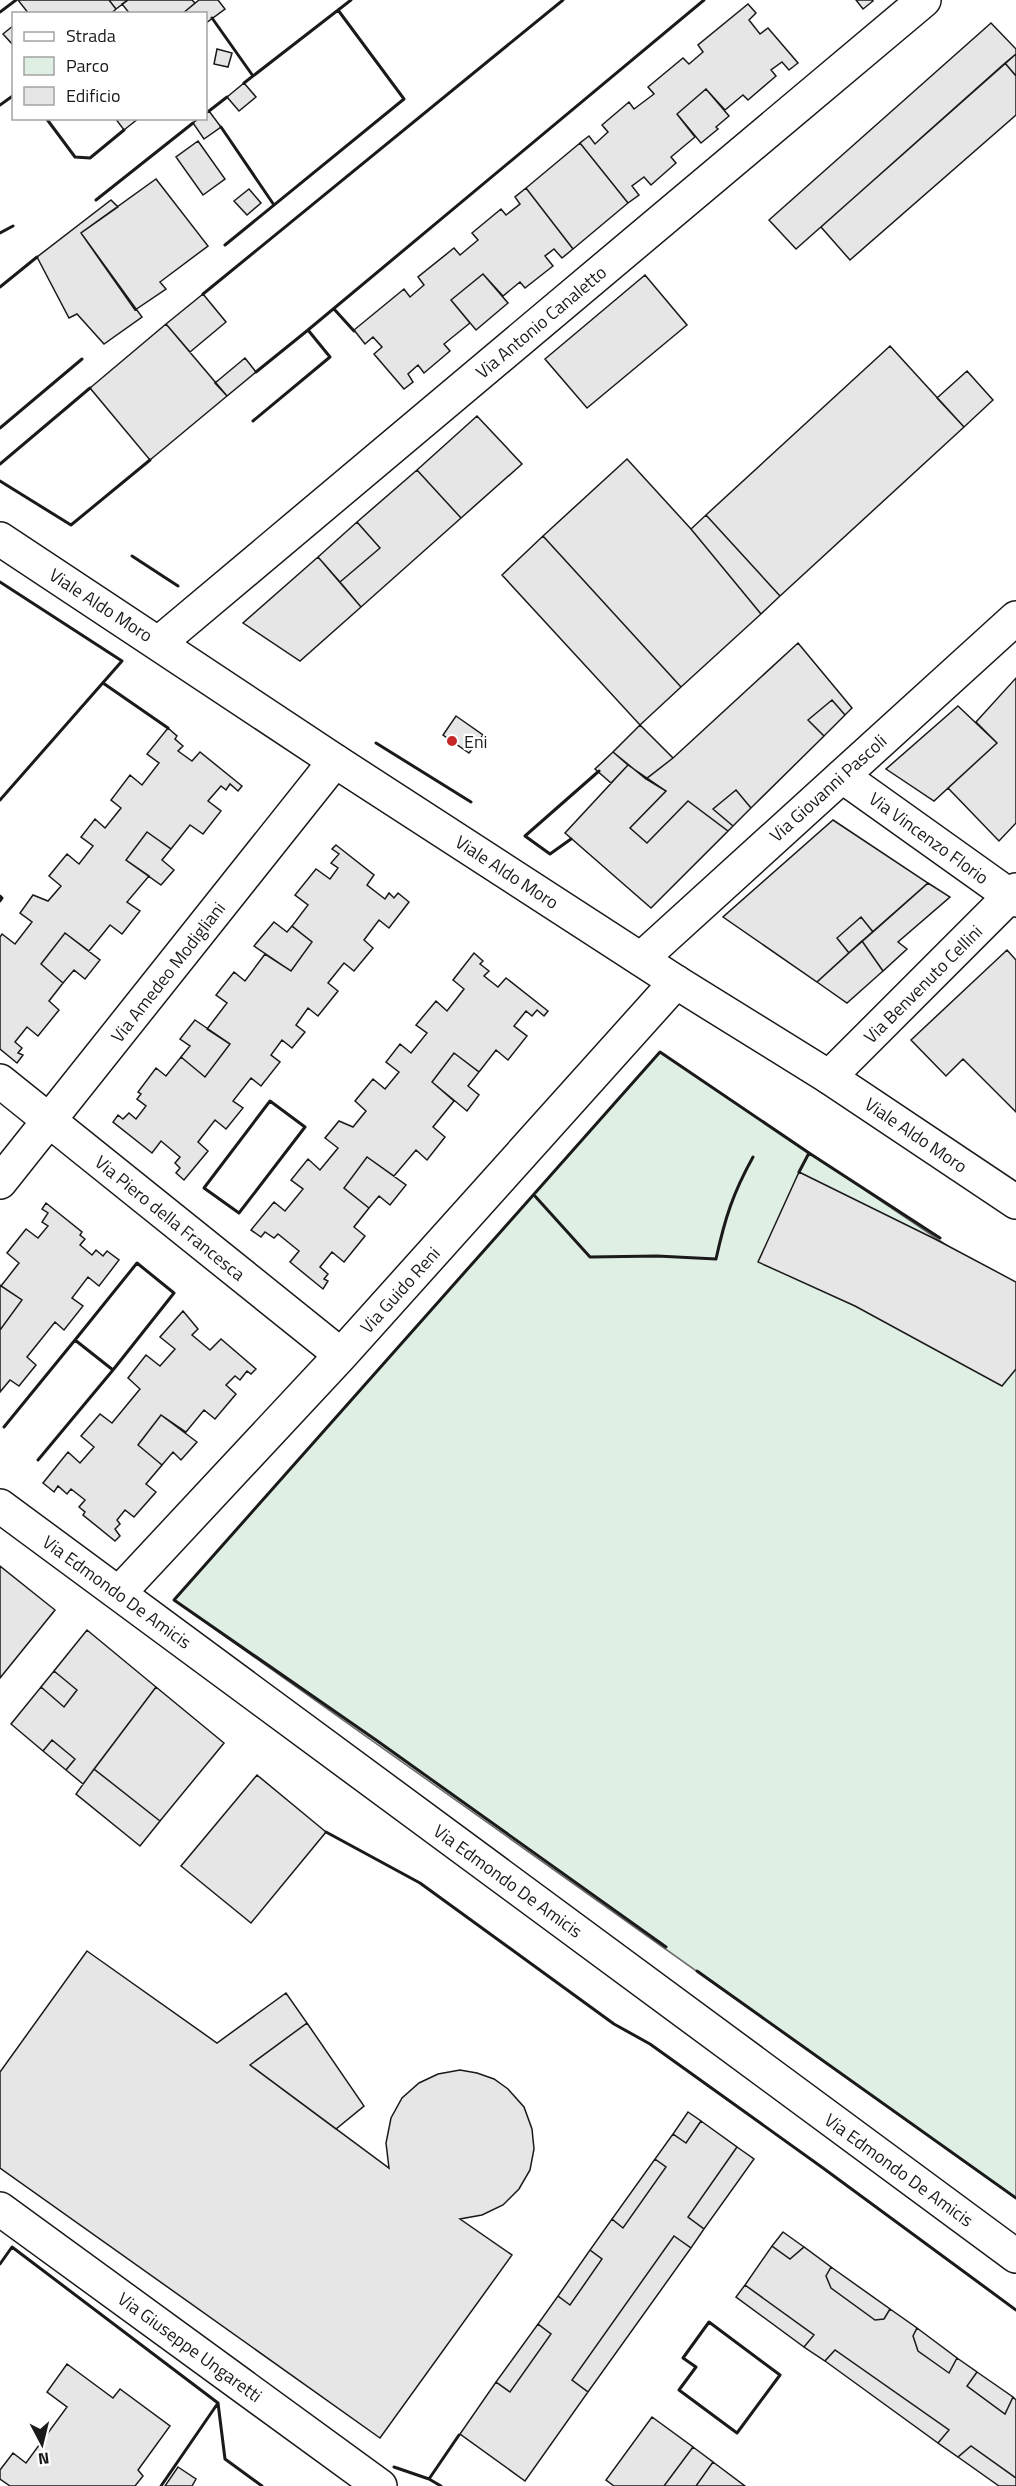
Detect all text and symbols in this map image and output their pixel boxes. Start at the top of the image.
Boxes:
legend [12,12,207,120]
text: Strada [66,22,116,49]
text: Parco [66,52,109,79]
text: Edificio [66,82,120,109]
street label: Via Antonio Canaletto [470,259,612,385]
street label: Viale Aldo Moro [44,561,158,649]
place label: Eni [464,728,488,755]
street label: Via Giovanni Pascoli [763,728,893,848]
marker: Eni [445,734,459,748]
street label: Via Vincenzo Florio [863,785,995,891]
street label: Viale Aldo Moro [450,828,564,916]
street label: Via Amedeo Modigliani [104,896,232,1048]
street label: Via Benvenuto Cellini [857,918,989,1050]
street label: Viale Aldo Moro [859,1091,973,1179]
street label: Via Piero della Francesca [89,1149,251,1287]
street label: Via Guido Reni [354,1241,446,1339]
street label: Via Edmondo De Amicis [37,1529,197,1655]
street label: Via Edmondo De Amicis [428,1818,588,1944]
street label: Via Edmondo De Amicis [819,2107,979,2233]
street label: Via Giuseppe Ungaretti [112,2285,268,2409]
north arrow [12,2414,72,2474]
text: N [37,2446,51,2471]

